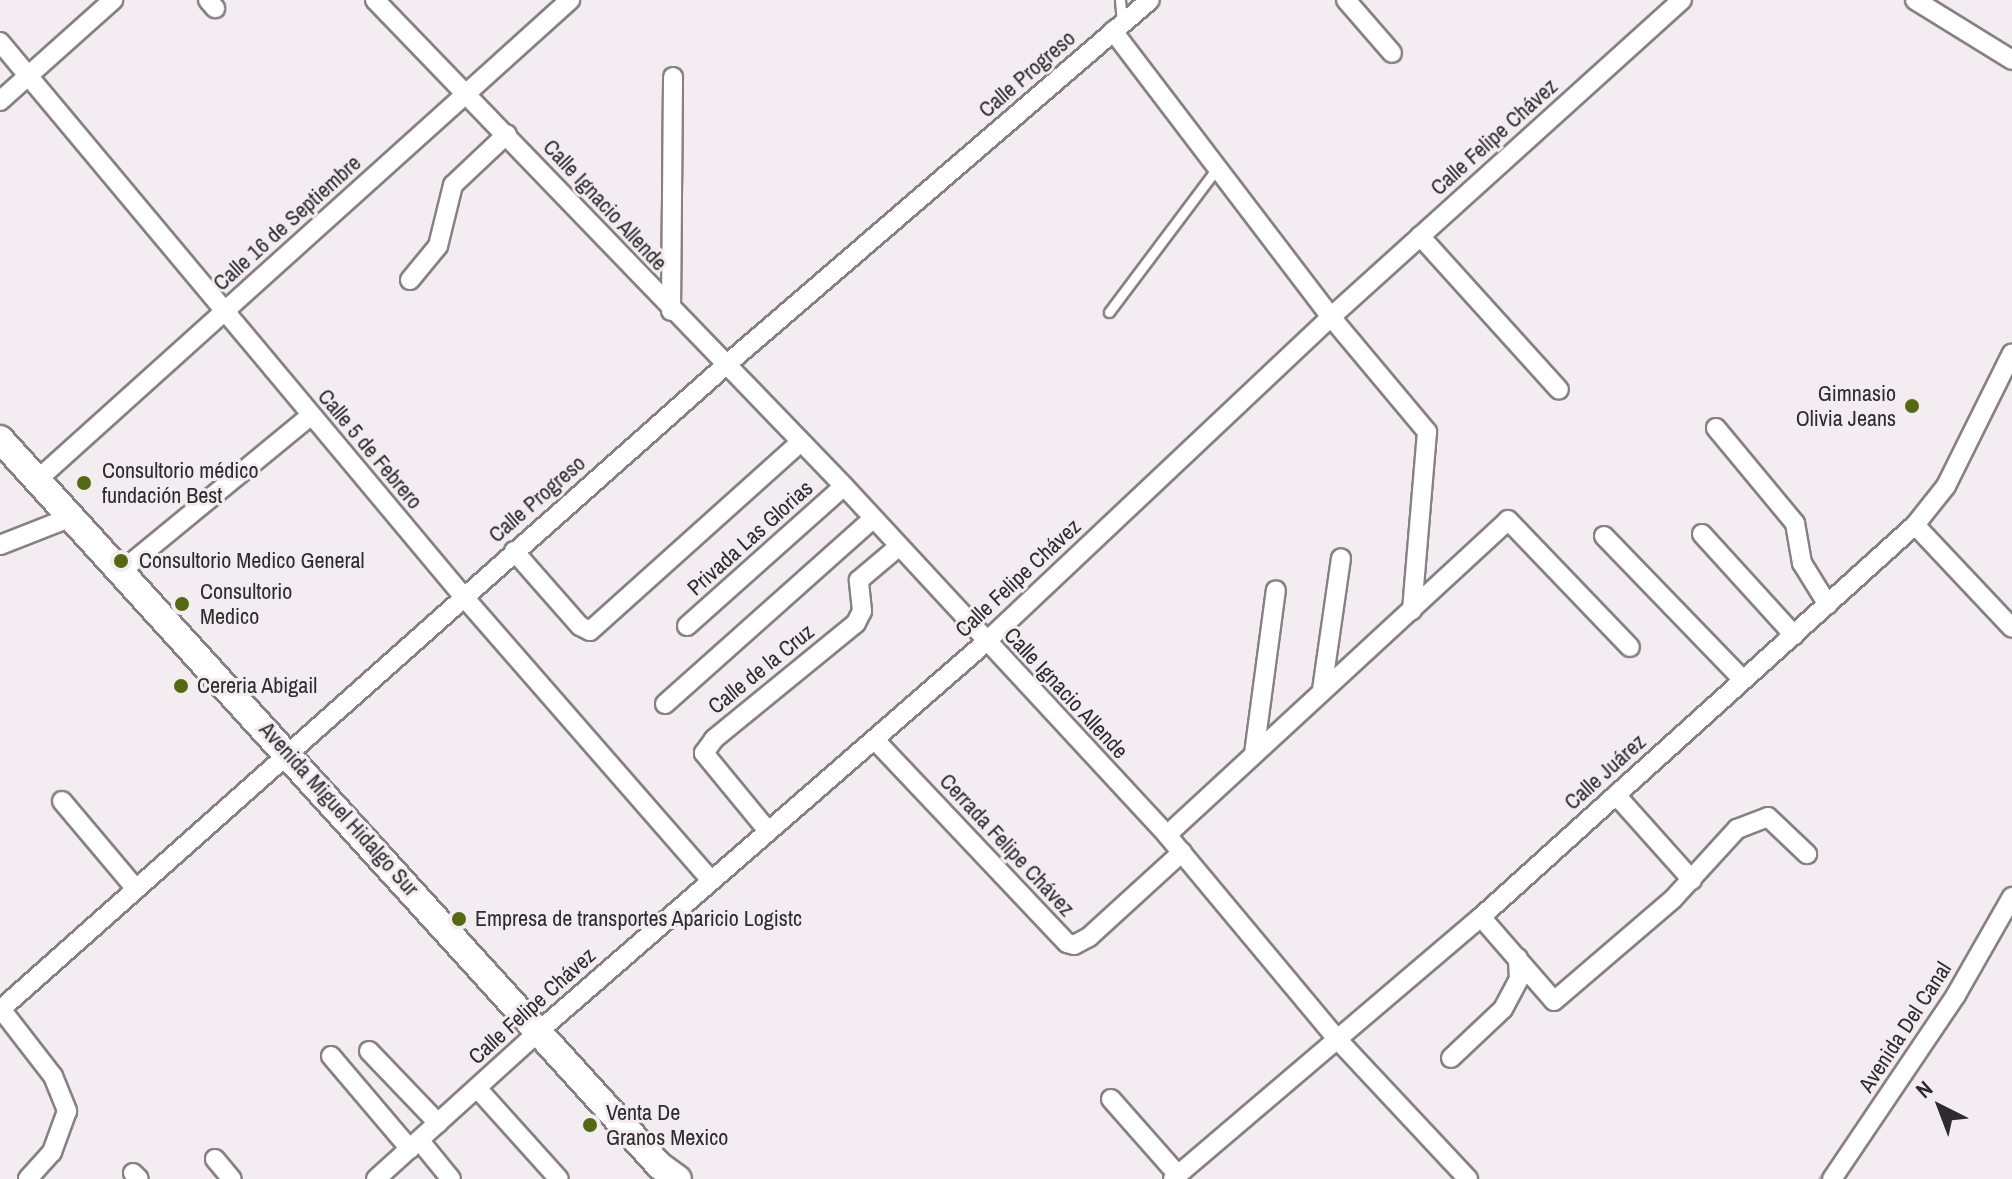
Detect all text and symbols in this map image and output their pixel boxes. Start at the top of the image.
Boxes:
street label: Calle Progreso [973,25,1081,123]
street label: Calle Felipe Chávez [1425,73,1563,201]
street label: Calle Ignacio Allende [537,134,673,276]
street label: Calle 16 de Septiembre [208,150,366,296]
place label: Gimnasio Olivia Jeans [1796,380,1896,432]
street label: Calle 5 de Febrero [312,384,428,514]
marker: Gimnasio Olivia Jeans [1903,397,1921,415]
street label: Calle Progreso [483,450,591,548]
place label: Consultorio médico fundación Best [102,457,258,508]
marker: Consultorio médico fundación Best [73,472,95,494]
street label: Privada Las Glorias [682,475,818,601]
street label: Calle Felipe Chávez [950,513,1086,643]
place label: Consultorio Medico General [139,548,365,574]
marker: Consultorio Medico General [110,550,132,572]
place label: Consultorio Medico [200,578,292,630]
marker: Consultorio Medico [171,593,193,615]
street label: Calle de la Cruz [703,618,819,720]
street label: Calle Ignacio Allende [998,622,1134,764]
place label: Cereria Abigail [197,673,318,699]
marker: Cereria Abigail [172,677,190,695]
street label: Avenida Miguel Hidalgo Sur [254,716,424,902]
street label: Calle Juárez [1559,729,1651,815]
street label: Cerrada Felipe Chávez [934,768,1080,922]
place label: Empresa de transportes Aparicio Logistc [475,906,803,932]
marker: Empresa de transportes Aparicio Logistc [450,910,468,928]
street label: Calle Felipe Chávez [463,942,601,1070]
street label: Avenida Del Canal [1853,957,1957,1097]
north arrow [1900,1067,1980,1147]
text: N [1909,1074,1939,1105]
place label: Venta De Granos Mexico [606,1099,728,1150]
marker: Venta De Granos Mexico [581,1116,599,1134]

